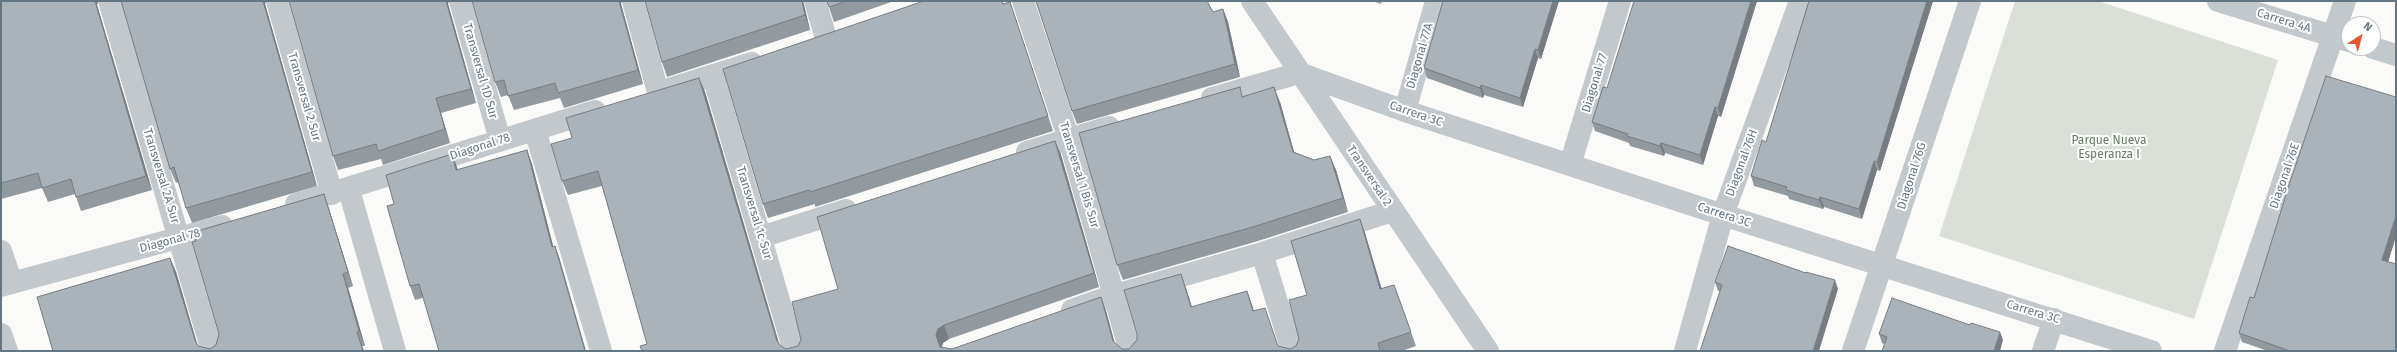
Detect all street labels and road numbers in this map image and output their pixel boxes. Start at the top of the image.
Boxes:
street label: Carrera 4A [2255,6,2313,36]
street label: Diagonal 77A [1404,21,1436,91]
street label: Transversal 1D Sur [459,22,501,120]
street label: Transversal 2 Sur [284,51,324,143]
street label: Diagonal 77 [1579,52,1611,114]
street label: Carrera 3C [1388,98,1444,130]
street label: Transversal 1 Bis Sur [1056,120,1102,230]
street label: Transversal 2A Sur [140,127,182,225]
street label: Diagonal 76H [1723,127,1761,199]
street label: Diagonal 78 [448,131,512,163]
street label: Diagonal 76G [1894,141,1930,211]
street label: Diagonal 76E [2267,141,2303,211]
street label: Transversal 2 [1343,143,1395,209]
street label: Transversal 1c Sur [733,165,775,261]
street label: Carrera 3C [1696,200,1752,230]
street label: Diagonal 78 [138,226,202,256]
street label: Carrera 3C [2005,297,2061,327]

